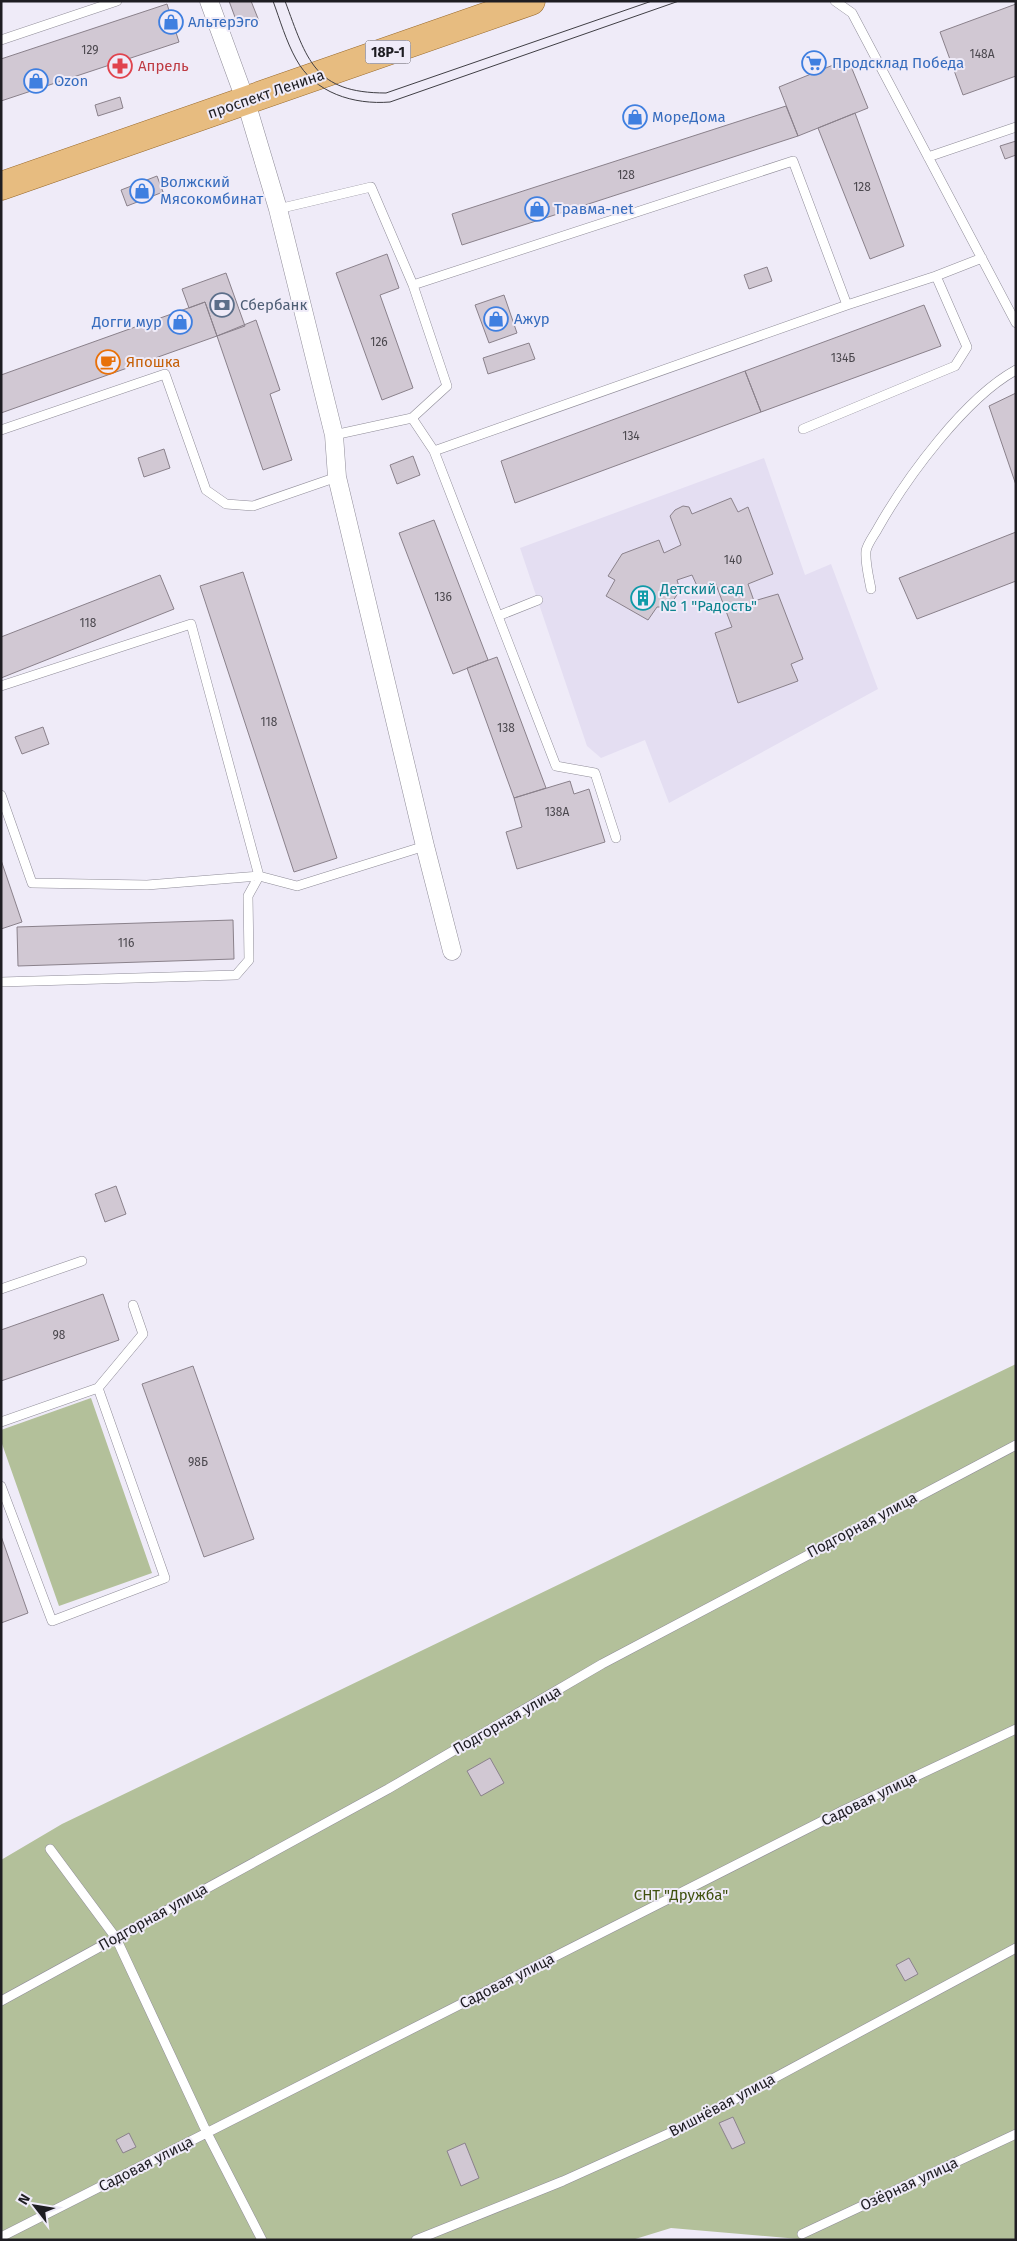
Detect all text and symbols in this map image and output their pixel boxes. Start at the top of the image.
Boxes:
shop icon: АльтерЭго [158,9,184,35]
place label: АльтерЭго [188,13,259,31]
road number: 18Р-1 [366,41,410,64]
house number: 129 [81,43,99,57]
house number: 148А [969,47,995,61]
supermarket icon: Продсклад Победа [801,50,827,76]
pharmacy icon: Апрель [107,53,133,79]
place label: Продсклад Победа [832,54,964,72]
place label: Апрель [138,57,189,75]
street label: проспект Ленина [205,66,327,122]
shop icon: Ozon [23,68,49,94]
place label: Ozon [54,72,88,90]
shop icon: МореДома [622,104,648,130]
place label: МореДома [652,108,726,126]
house number: 128 [617,168,635,182]
place label: Волжский Мясокомбинат [160,173,263,208]
shop icon: Волжский Мясокомбинат [129,178,155,204]
house number: 128 [853,180,871,194]
shop icon: Травма-net [524,196,550,222]
place label: Травма-net [554,200,634,218]
bank icon: Сбербанк [209,292,235,318]
place label: Сбербанк [240,296,308,314]
shop icon: Ажур [483,306,509,332]
shop icon: Догги мур [167,309,193,335]
place label: Ажур [514,310,550,328]
place label: Догги мур [91,313,162,331]
house number: 126 [370,335,388,349]
cafe icon: Япошка [95,349,121,375]
house number: 134Б [831,351,855,365]
place label: Япошка [126,353,180,371]
house number: 134 [622,429,640,443]
house number: 140 [724,553,742,567]
place label: Детский сад № 1 "Радость" [659,580,757,615]
building icon: Детский сад № 1 "Радость" [630,585,656,611]
house number: 136 [434,590,452,604]
house number: 118 [80,616,97,630]
house number: 118 [261,715,278,729]
house number: 138 [497,721,515,735]
house number: 138А [545,805,569,819]
house number: 116 [118,936,134,950]
house number: 98 [53,1328,66,1342]
house number: 98Б [188,1455,208,1469]
street label: Подгорная улица [804,1488,920,1562]
street label: Подгорная улица [450,1682,564,1758]
street label: Садовая улица [818,1768,920,1830]
street label: Подгорная улица [95,1880,211,1954]
park label: СНТ "Дружба" [634,1886,728,1904]
street label: Садовая улица [457,1949,557,2013]
street label: Вишнёвая улица [666,2069,778,2141]
street label: Садовая улица [96,2132,196,2196]
street label: Озёрная улица [857,2153,961,2215]
north arrow [10,2181,60,2231]
text: N [15,2191,34,2208]

